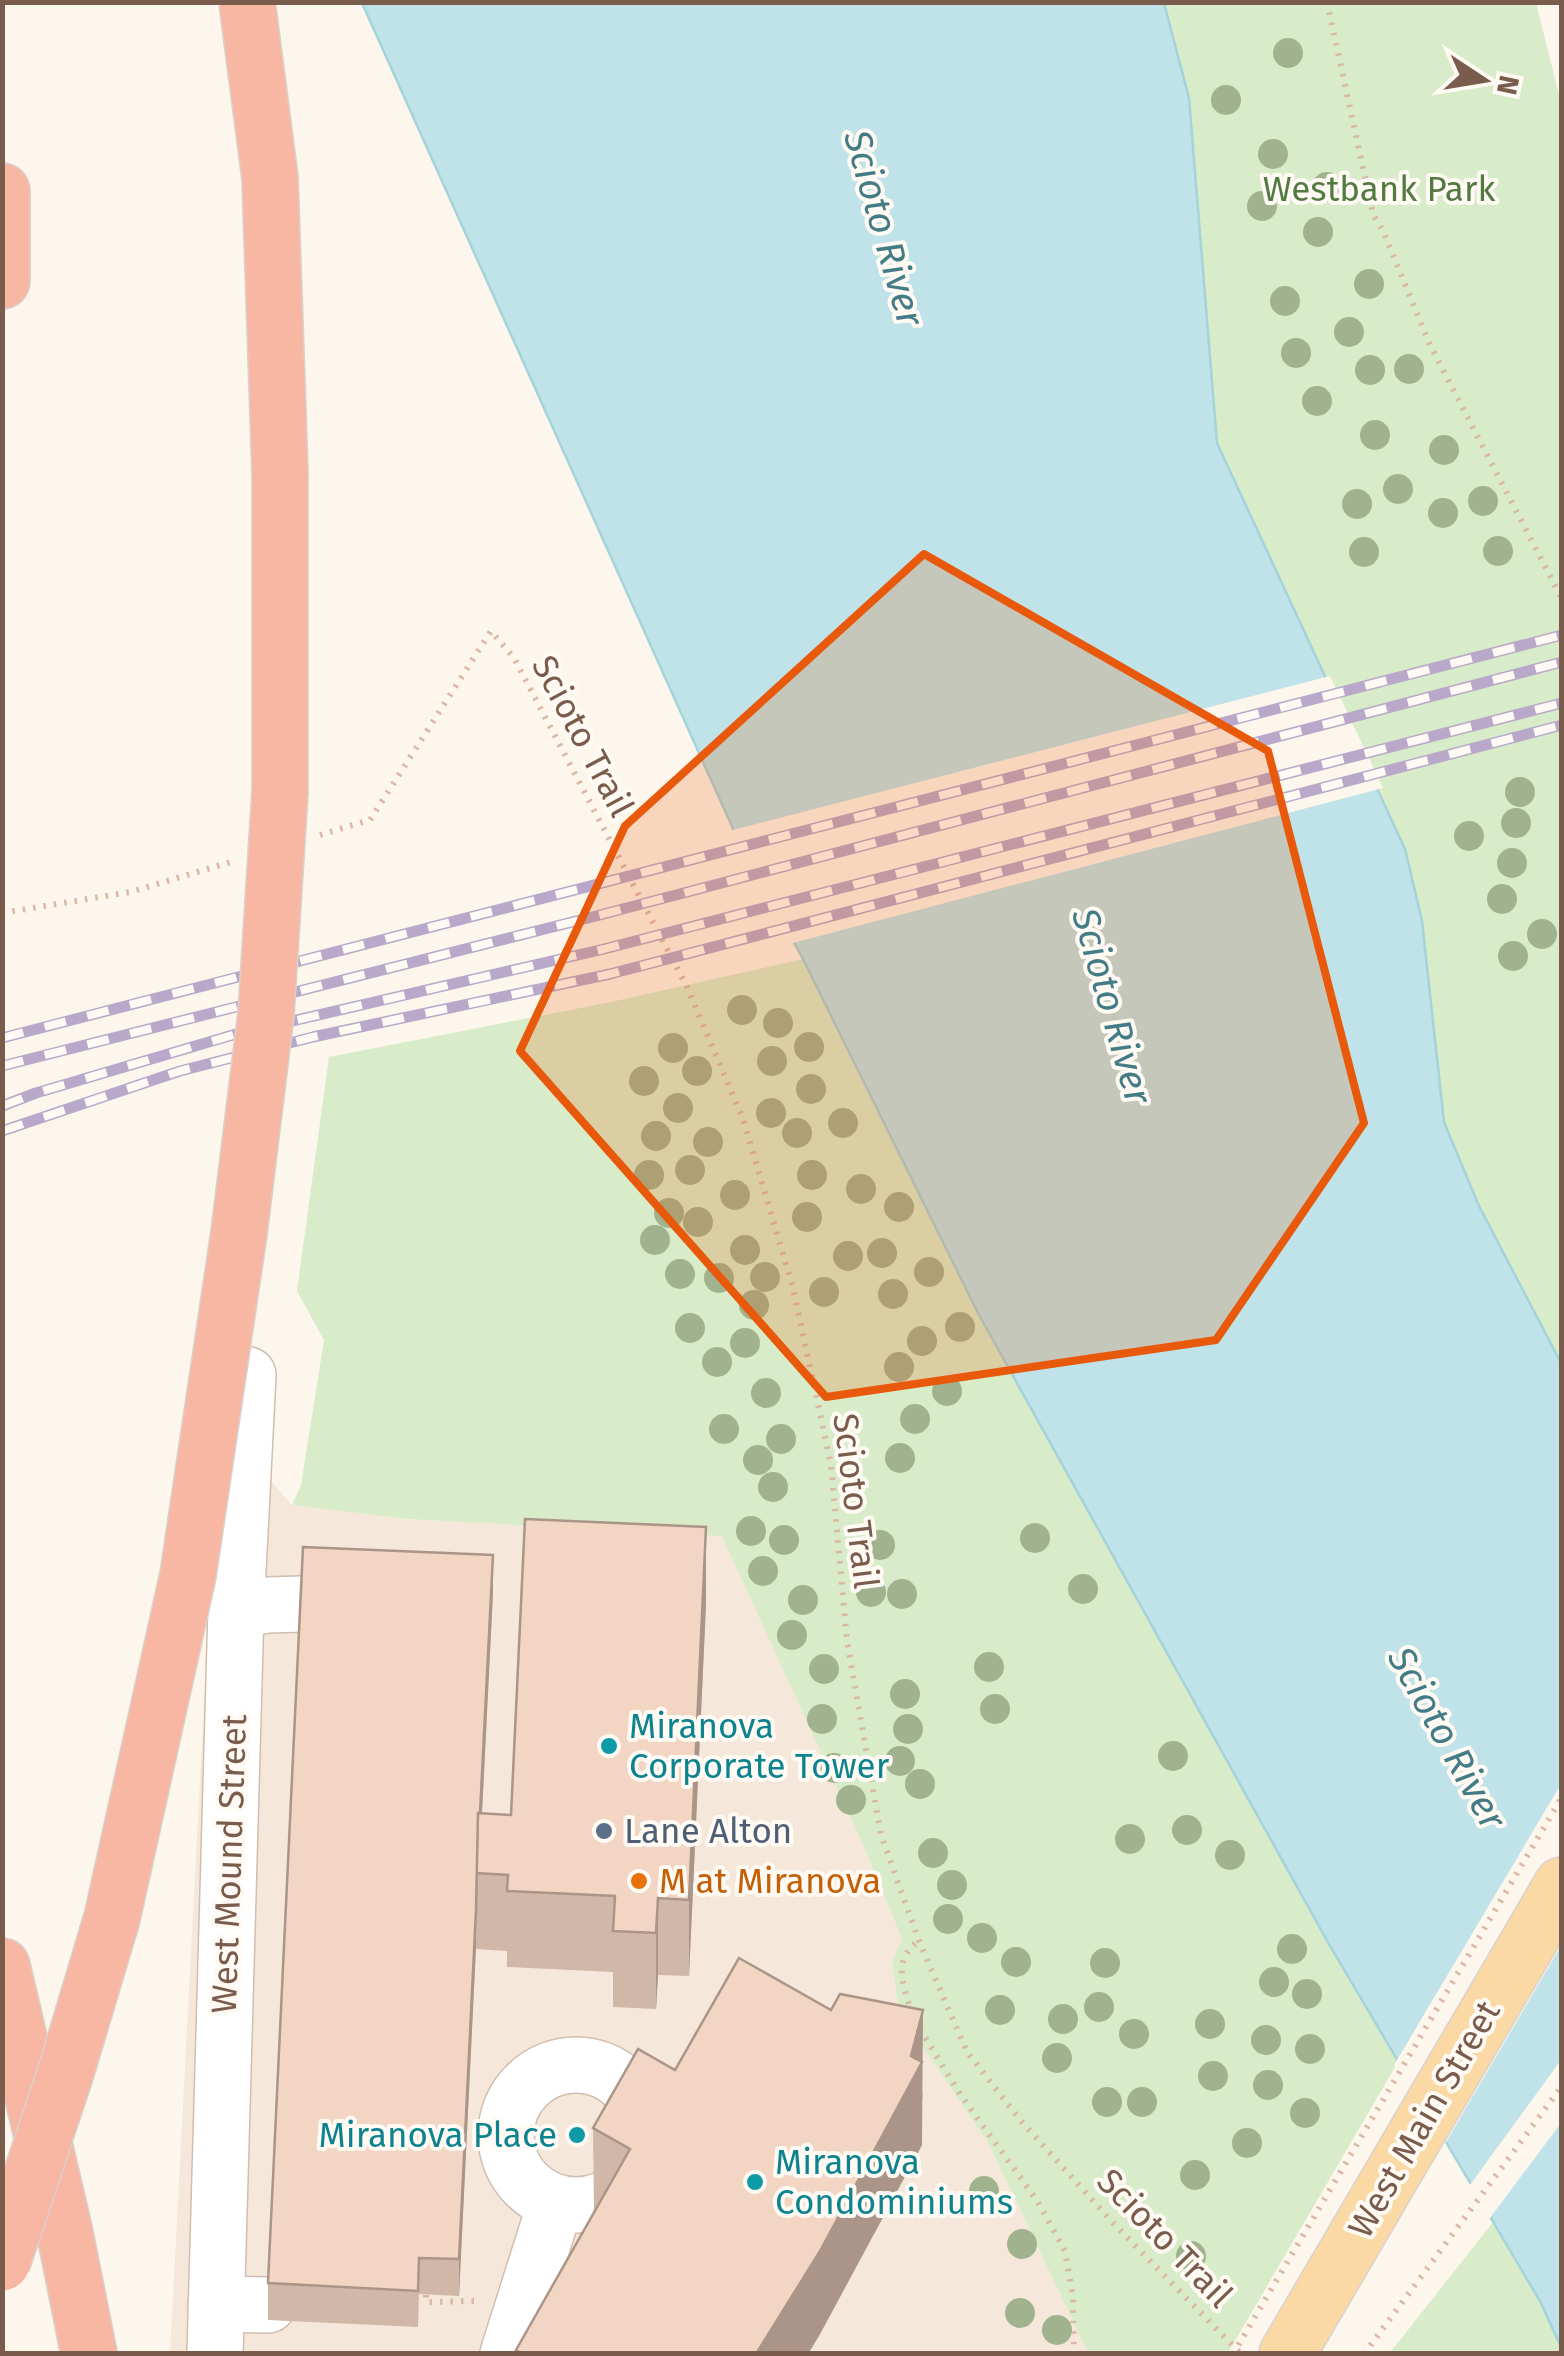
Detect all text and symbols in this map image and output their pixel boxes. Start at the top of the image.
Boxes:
north arrow [1434,30,1534,130]
text: N [1490,73,1526,98]
water label: Scioto River [834,124,934,333]
park label: Westbank Park [1263,168,1495,210]
street label: Scioto Trail [523,648,643,824]
water label: Scioto River [1062,902,1162,1111]
street label: Scioto Trail [824,1411,888,1591]
water label: Scioto River [1378,1638,1517,1839]
place label: Miranova Corporate Tower [629,1705,890,1787]
street label: West Mound Street [203,1713,255,2014]
marker: Miranova Corporate Tower [598,1735,620,1757]
place label: Lane Alton [624,1810,792,1852]
marker: Lane Alton [593,1820,615,1842]
place label: M at Miranova [659,1860,881,1902]
marker: M at Miranova [628,1870,650,1892]
street label: West Main Street [1339,1993,1509,2245]
place label: Miranova Place [319,2114,557,2156]
marker: Miranova Place [566,2124,588,2146]
place label: Miranova Condominiums [775,2141,1013,2223]
street label: Scioto Trail [1089,2160,1241,2316]
marker: Miranova Condominiums [744,2171,766,2193]

